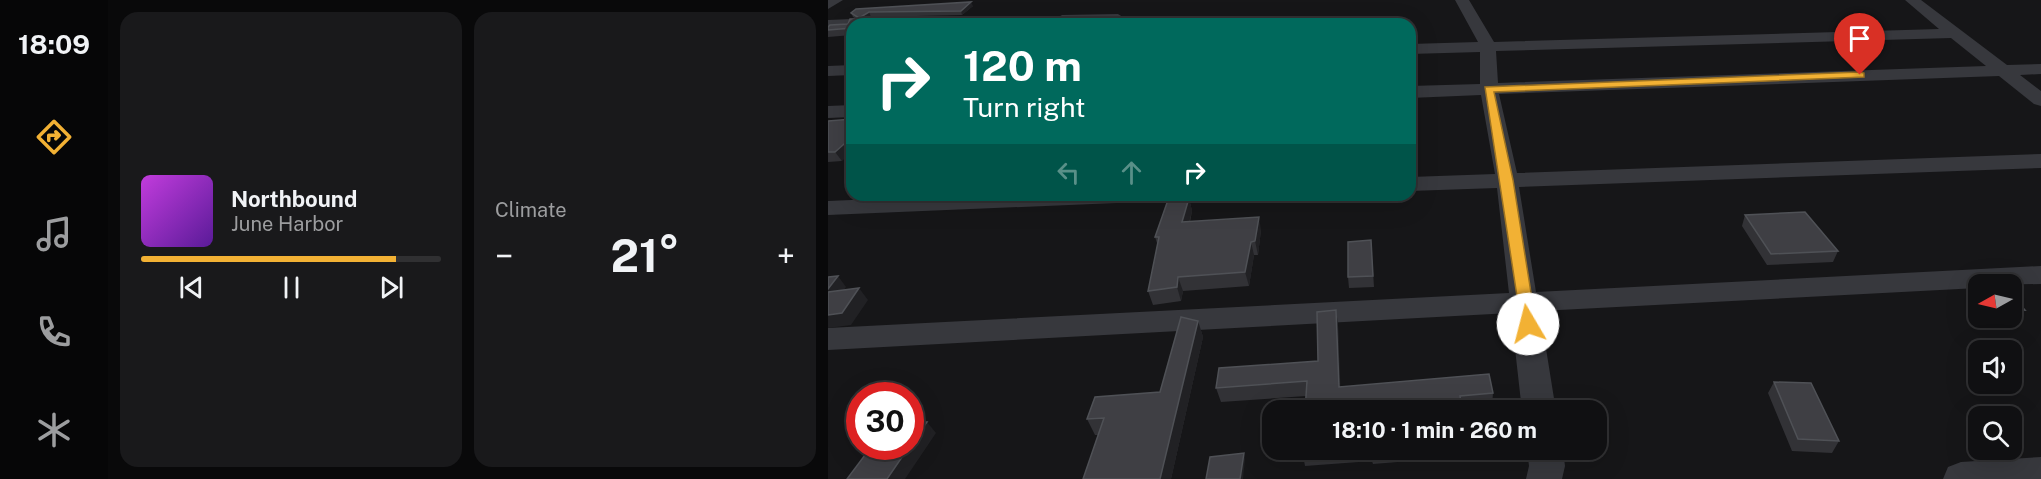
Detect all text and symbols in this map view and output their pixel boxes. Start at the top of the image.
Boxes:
pin [1834,13,1885,75]
icon: arrive [1843,22,1876,55]
text: 18:09 [18,28,90,60]
text: 120 m [963,41,1082,90]
icon: right [864,42,942,120]
text: Turn right [963,91,1086,123]
icon: directions [33,116,75,158]
icon: left [1052,156,1085,189]
icon: ahead [1115,156,1148,189]
icon: right [1178,156,1211,189]
text: Northbound [231,186,357,212]
text: Climate [495,198,567,222]
text: June Harbor [231,212,343,236]
icon: music [33,213,75,255]
text: 21° [610,229,680,282]
text: − [495,237,513,275]
text: + [777,237,795,275]
icon: previous [175,271,208,304]
icon: pause [275,271,308,304]
icon: next [375,271,408,304]
north arrow [1968,274,2022,328]
map controls [1968,274,2022,460]
position arrow [1496,292,1560,356]
icon: phone [33,311,75,353]
button: sound [1968,340,2022,394]
speed limit sign: 30 [846,382,924,460]
button: search [1968,406,2022,460]
icon: climate [33,409,75,451]
text: 18:10 · 1 min · 260 m [1332,417,1537,443]

